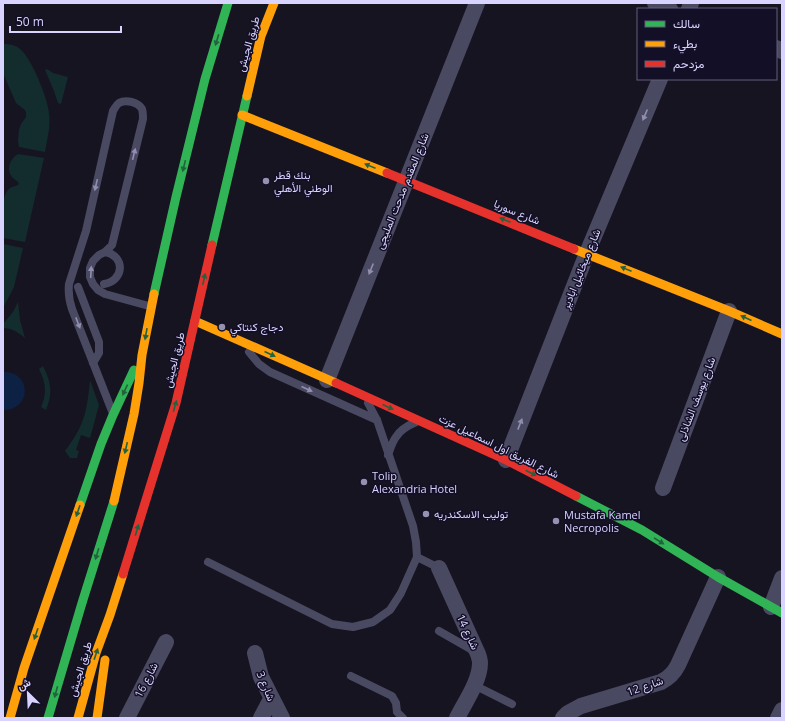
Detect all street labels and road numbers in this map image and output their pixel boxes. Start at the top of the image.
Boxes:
street label: طريق الجيش [232,14,263,73]
street label: شارع المقدم مدحت المليجى [371,130,433,252]
street label: شارع سوريا [491,195,543,229]
street label: شارع ميخائيل ابادير [557,226,604,312]
street label: طريق الجيش [159,330,188,389]
street label: شارع يوسف الشاذلى [673,354,720,443]
street label: شارع الفريق اول اسماعيل عزت [436,410,562,482]
street label: شارع 14 [453,612,483,653]
street label: طريق الجيش [64,639,95,698]
street label: شارع 16 [130,659,162,700]
street label: شارع 3 [253,668,280,704]
street label: شارع 12 [625,672,666,700]

